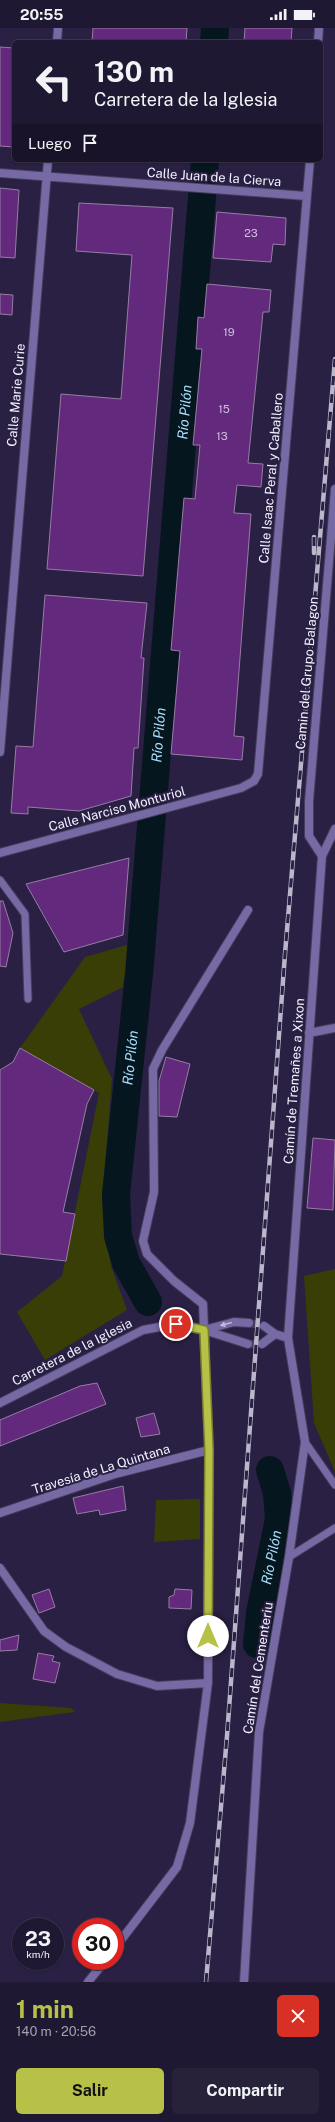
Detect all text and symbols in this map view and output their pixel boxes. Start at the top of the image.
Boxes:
text: 20:55 [20,6,64,23]
text: 130 m [94,55,174,88]
icon: left [28,56,80,108]
text: Carretera de la Iglesia [94,89,277,110]
icon: arrive [79,132,101,154]
text: Luego [28,135,71,152]
street label: Calle Juan de la Cierva [146,165,282,189]
house number: 23 [244,227,258,239]
house number: 19 [223,326,235,338]
street label: Calle Marie Curie [4,343,28,447]
water label: Río Pilón [174,384,195,440]
street label: Calle Isaac Peral y Caballero [256,392,286,564]
house number: 15 [218,403,230,415]
house number: 13 [216,430,228,442]
street label: Camin del Grupo Balagon [293,596,321,750]
water label: Río Pilón [148,707,169,763]
street label: Calle Narciso Monturiol [47,783,187,835]
street label: Camín de Tremañes a Xixon [281,998,307,1164]
water label: Río Pilón [119,1029,141,1086]
pin [159,1307,193,1341]
icon: arrive [165,1313,187,1335]
street label: Carretera de la Iglesia [10,1315,134,1389]
one-way arrow [220,1321,232,1327]
street label: Travesía de La Quintana [30,1441,172,1497]
water label: Río Pilón [258,1529,285,1586]
street label: Camín del Cementeriu [240,1601,276,1735]
position arrow [187,1615,229,1657]
speed limit sign: 30 [72,1918,124,1970]
text: 23 [25,1927,51,1951]
text: km/h [26,1948,50,1960]
text: 1 min [16,1995,74,2023]
button: close [277,1995,319,2037]
text: 140 m · 20:56 [16,2024,96,2039]
button: Salir [16,2068,164,2114]
button: Compartir [172,2068,319,2114]

